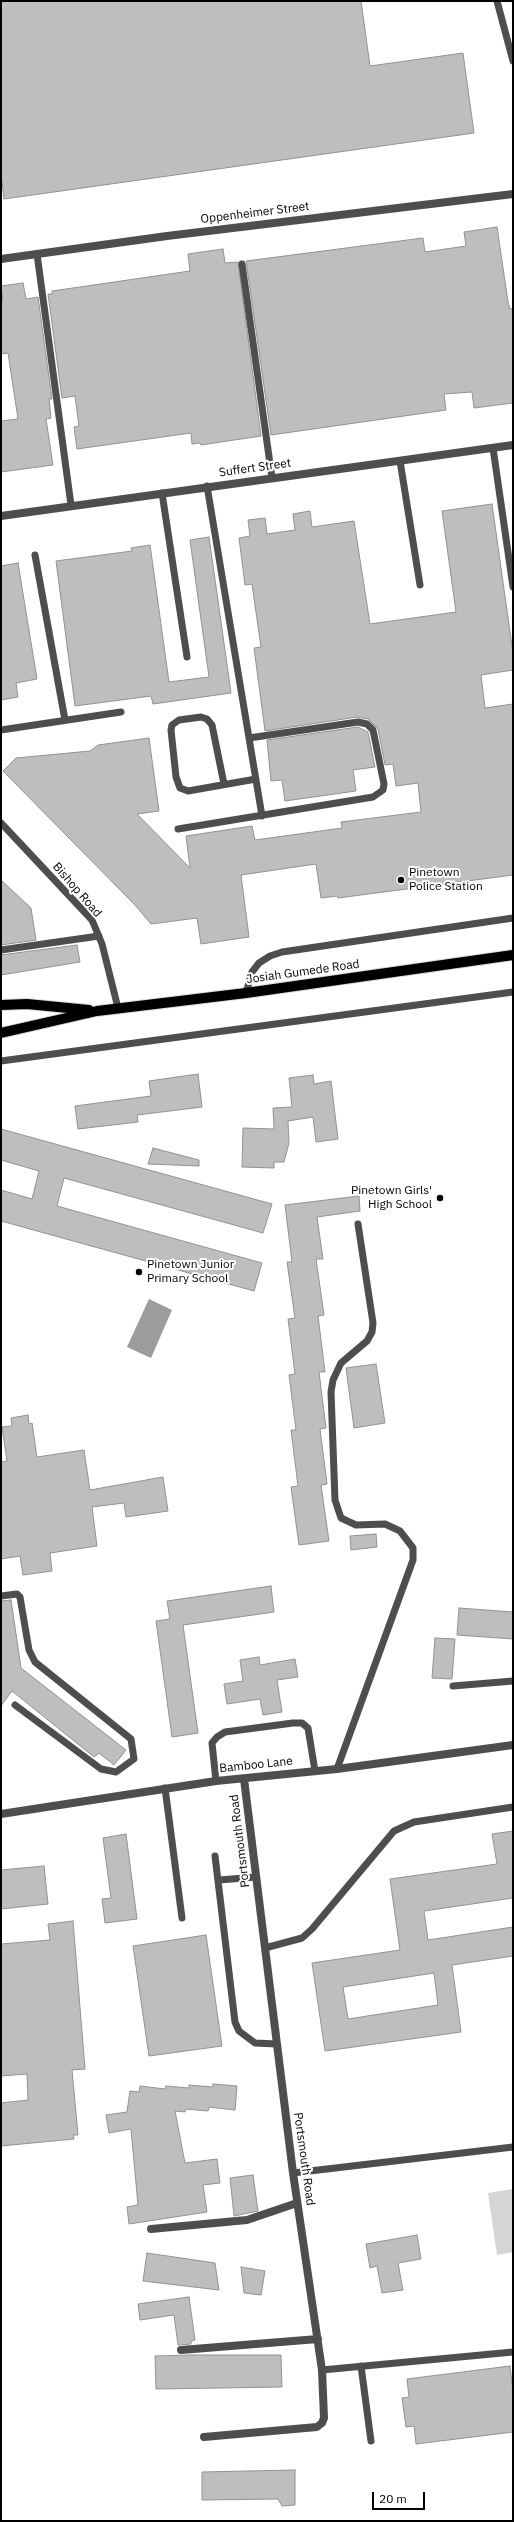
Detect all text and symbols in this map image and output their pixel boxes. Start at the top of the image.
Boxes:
street label: Oppenheimer Street [200,199,310,227]
street label: Suffert Street [218,456,292,480]
street label: Bishop Road [49,860,105,920]
place label: Pinetown Police Station [409,866,483,894]
marker: Pinetown Police Station [396,875,406,885]
street label: Josiah Gumede Road [246,957,360,987]
place label: Pinetown Girls' High School [351,1184,432,1212]
marker: Pinetown Girls' High School [435,1193,445,1203]
place label: Pinetown Junior Primary School [147,1258,234,1286]
marker: Pinetown Junior Primary School [134,1267,144,1277]
street label: Bamboo Lane [219,1754,293,1776]
street label: Portsmouth Road [227,1794,253,1888]
street label: Portsmouth Road [290,2112,318,2206]
scale bar [374,2484,427,2510]
text: 20 m [379,2491,407,2506]

